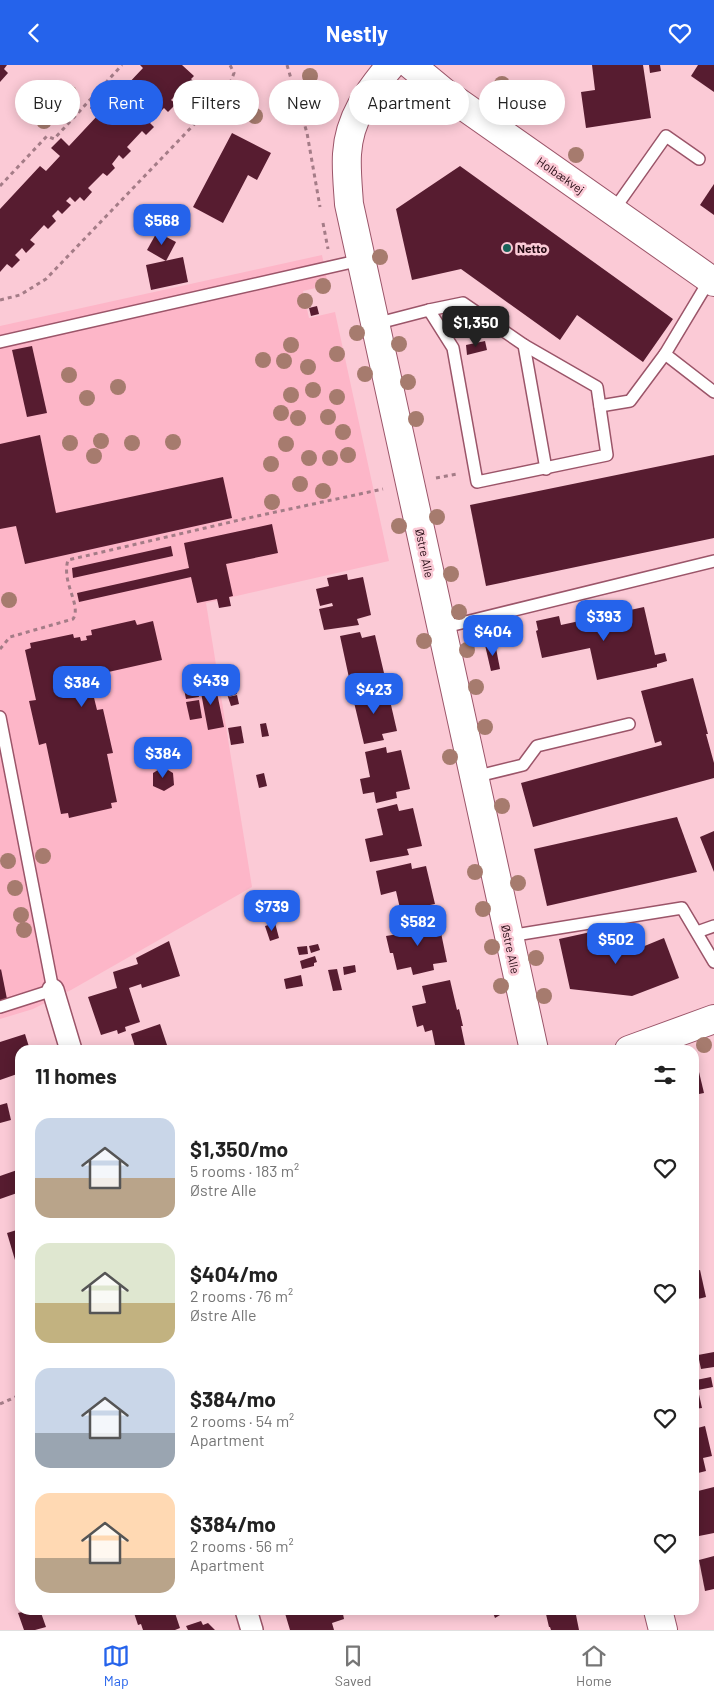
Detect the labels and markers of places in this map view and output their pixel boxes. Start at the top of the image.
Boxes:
pin: $568 [132,203,192,246]
place label: Netto [517,241,547,255]
marker: Netto [501,242,513,254]
pin: $1,350 [435,305,517,348]
pin: $393 [574,599,634,642]
pin: $404 [463,615,523,657]
pin: $439 [181,663,241,706]
pin: $384 [52,665,112,708]
pin: $423 [344,673,404,715]
pin: $384 [133,737,193,779]
pin: $739 [242,889,302,932]
pin: $582 [388,905,448,947]
pin: $502 [586,923,646,965]

